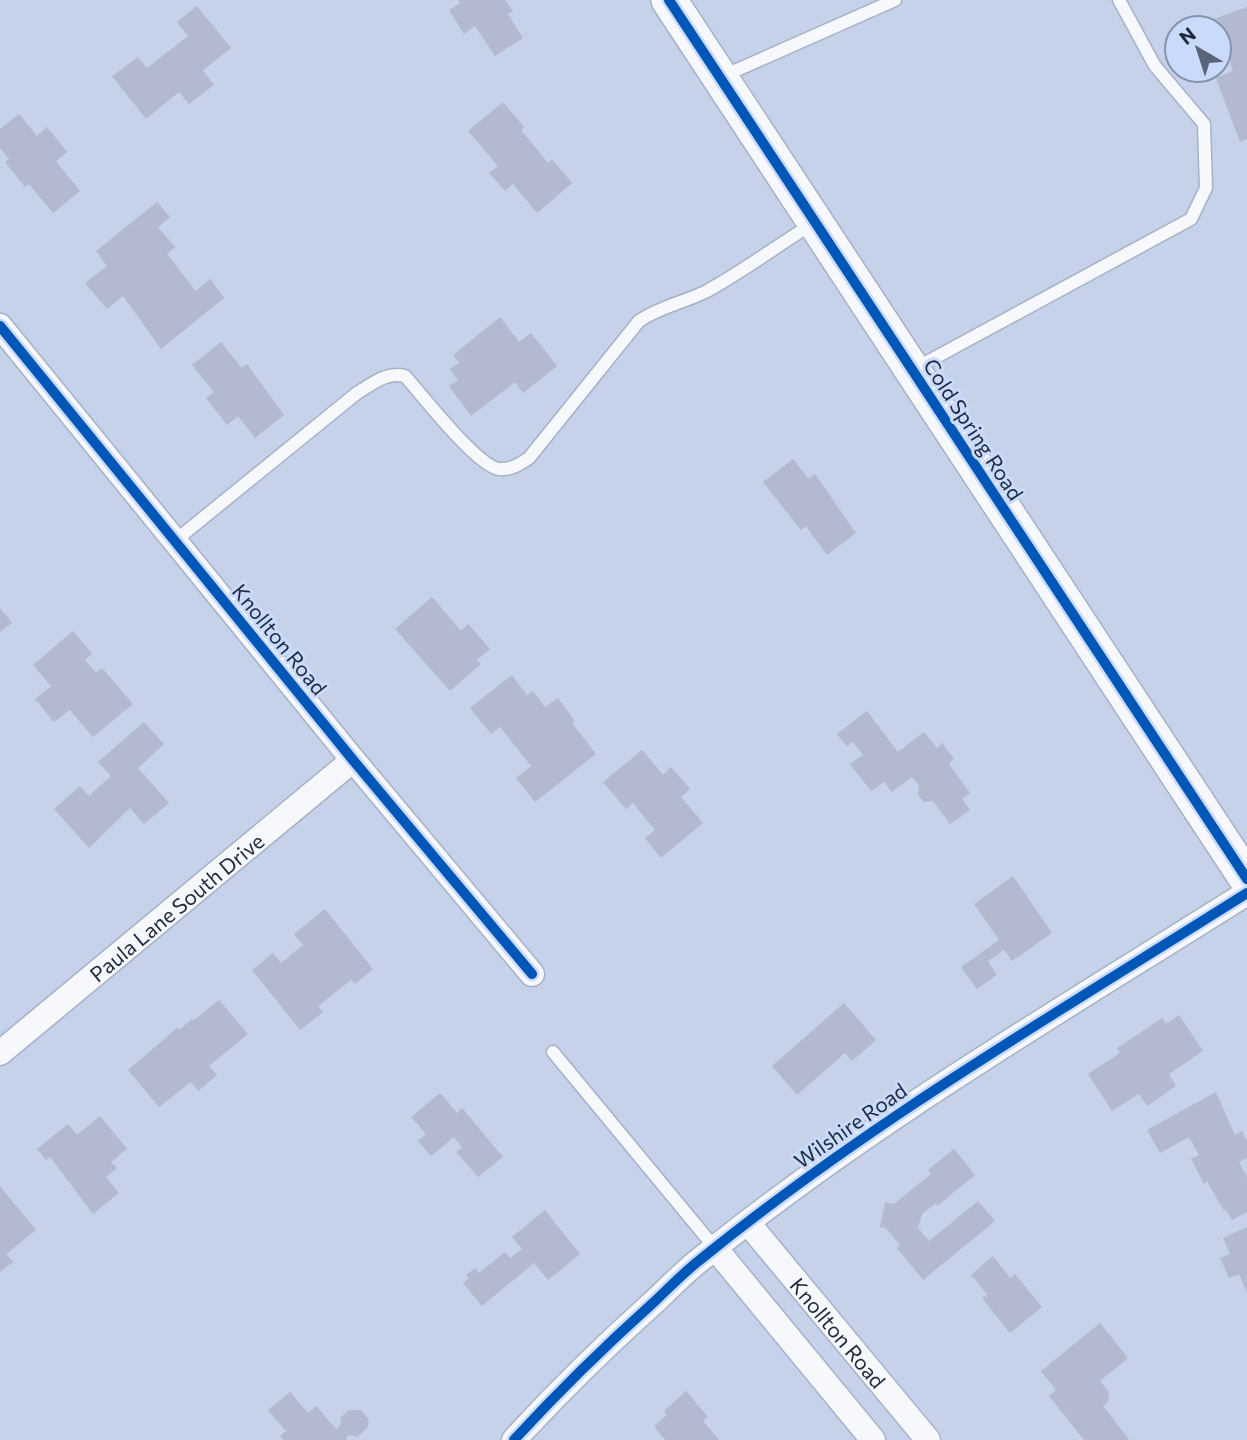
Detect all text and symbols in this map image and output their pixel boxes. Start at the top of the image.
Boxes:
north arrow [1163,14,1233,84]
text: N [1174,22,1200,49]
street label: Cold Spring Road [919,354,1029,504]
street label: Knollton Road [228,579,332,699]
street label: Paula Lane South Drive [84,827,268,986]
street label: Wilshire Road [789,1077,911,1173]
street label: Knollton Road [786,1272,892,1392]

